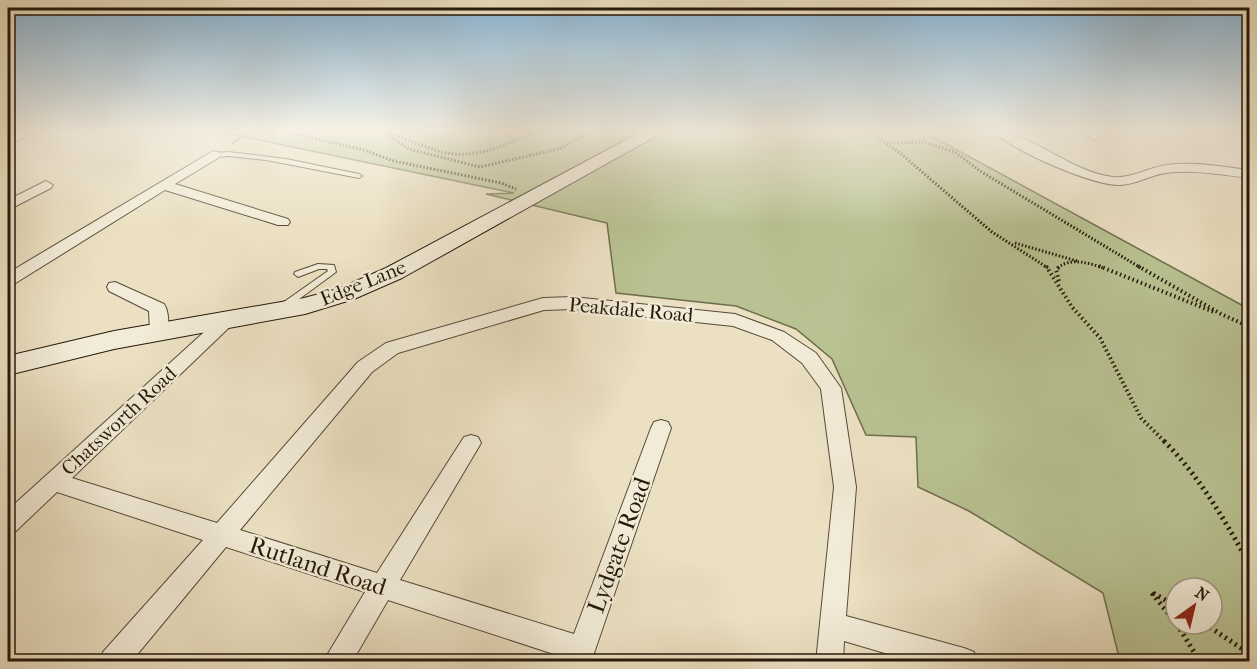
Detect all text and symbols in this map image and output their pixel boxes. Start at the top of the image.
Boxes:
street label: Edge Lane [317,255,409,311]
street label: Peakdale Road [568,293,695,327]
street label: Chatsworth Road [57,361,182,480]
street label: Lydgate Road [582,473,657,616]
street label: Rutland Road [246,531,391,602]
north arrow [1164,576,1224,636]
text: N [1192,583,1213,606]

